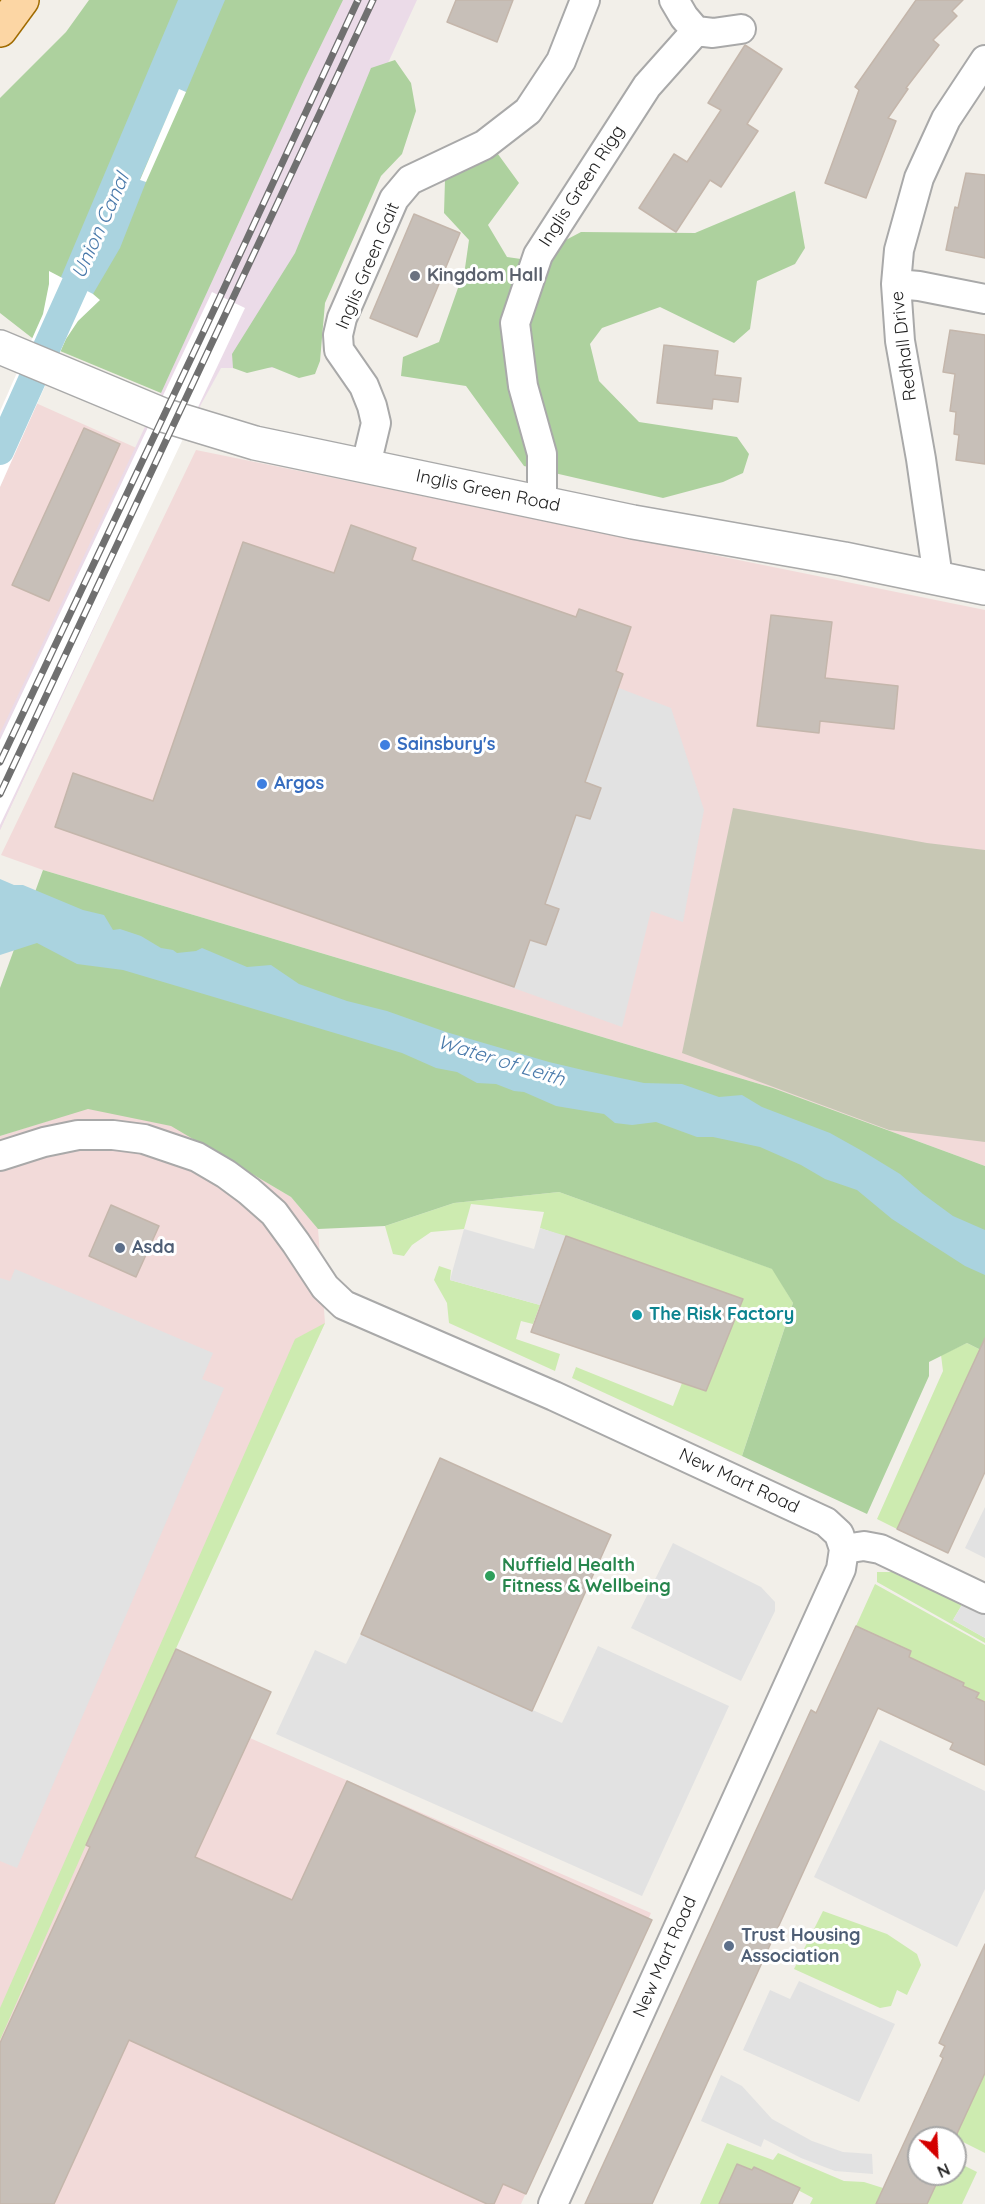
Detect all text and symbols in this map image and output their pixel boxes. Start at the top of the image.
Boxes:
street label: Inglis Green Rigg [535,121,629,251]
water label: Union Canal [67,170,135,282]
street label: Inglis Green Gait [332,199,404,333]
place label: Kingdom Hall [427,265,543,287]
marker: Kingdom Hall [408,269,422,283]
street label: Redhall Drive [887,290,921,402]
street label: Inglis Green Road [414,465,562,517]
place label: Sainsbury's [397,734,495,756]
marker: Sainsbury's [378,738,392,752]
place label: Argos [274,773,324,795]
marker: Argos [255,777,269,791]
water label: Water of Leith [435,1030,567,1092]
place label: Asda [132,1237,175,1259]
marker: Asda [113,1241,127,1255]
place label: The Risk Factory [649,1304,794,1326]
marker: The Risk Factory [630,1308,644,1322]
street label: New Mart Road [675,1444,803,1518]
place label: Nuffield Health Fitness & Wellbeing [502,1555,671,1598]
marker: Nuffield Health Fitness & Wellbeing [483,1569,497,1583]
street label: New Mart Road [629,1893,701,2021]
place label: Trust Housing Association [741,1925,861,1968]
marker: Trust Housing Association [722,1939,736,1953]
north arrow [907,2126,967,2186]
text: N [934,2159,953,2182]

